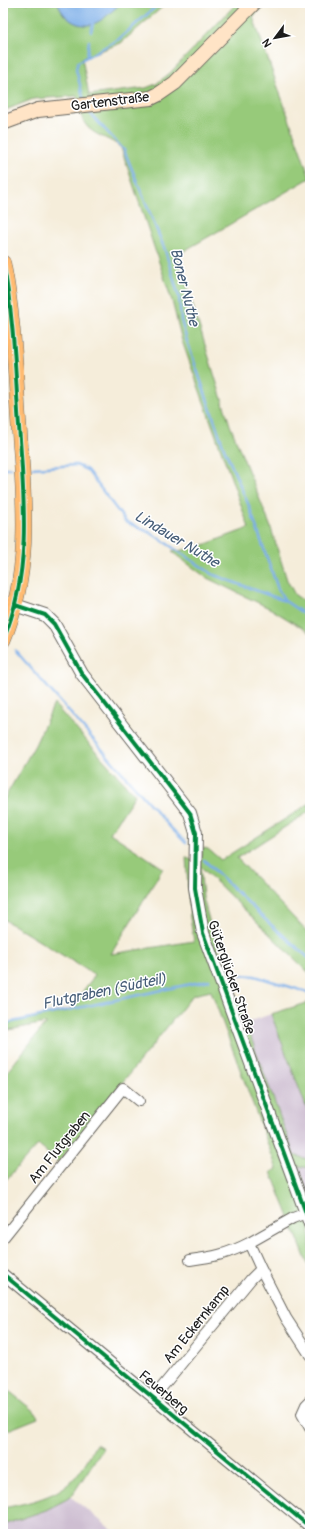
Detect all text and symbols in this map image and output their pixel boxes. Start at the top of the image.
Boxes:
north arrow [255,18,295,58]
text: N [259,36,274,50]
street label: Gartenstraße [70,88,150,115]
water label: Boner Nuthe [166,246,204,329]
water label: Lindauer Nuthe [131,507,224,573]
street label: Güterglücker Straße [204,918,259,1036]
water label: Flutgraben (Südteil) [41,969,168,1014]
street label: Am Flutgraben [25,1107,94,1187]
street label: Am Eckernkamp [160,1281,233,1367]
street label: Feuerberg [135,1367,192,1418]

